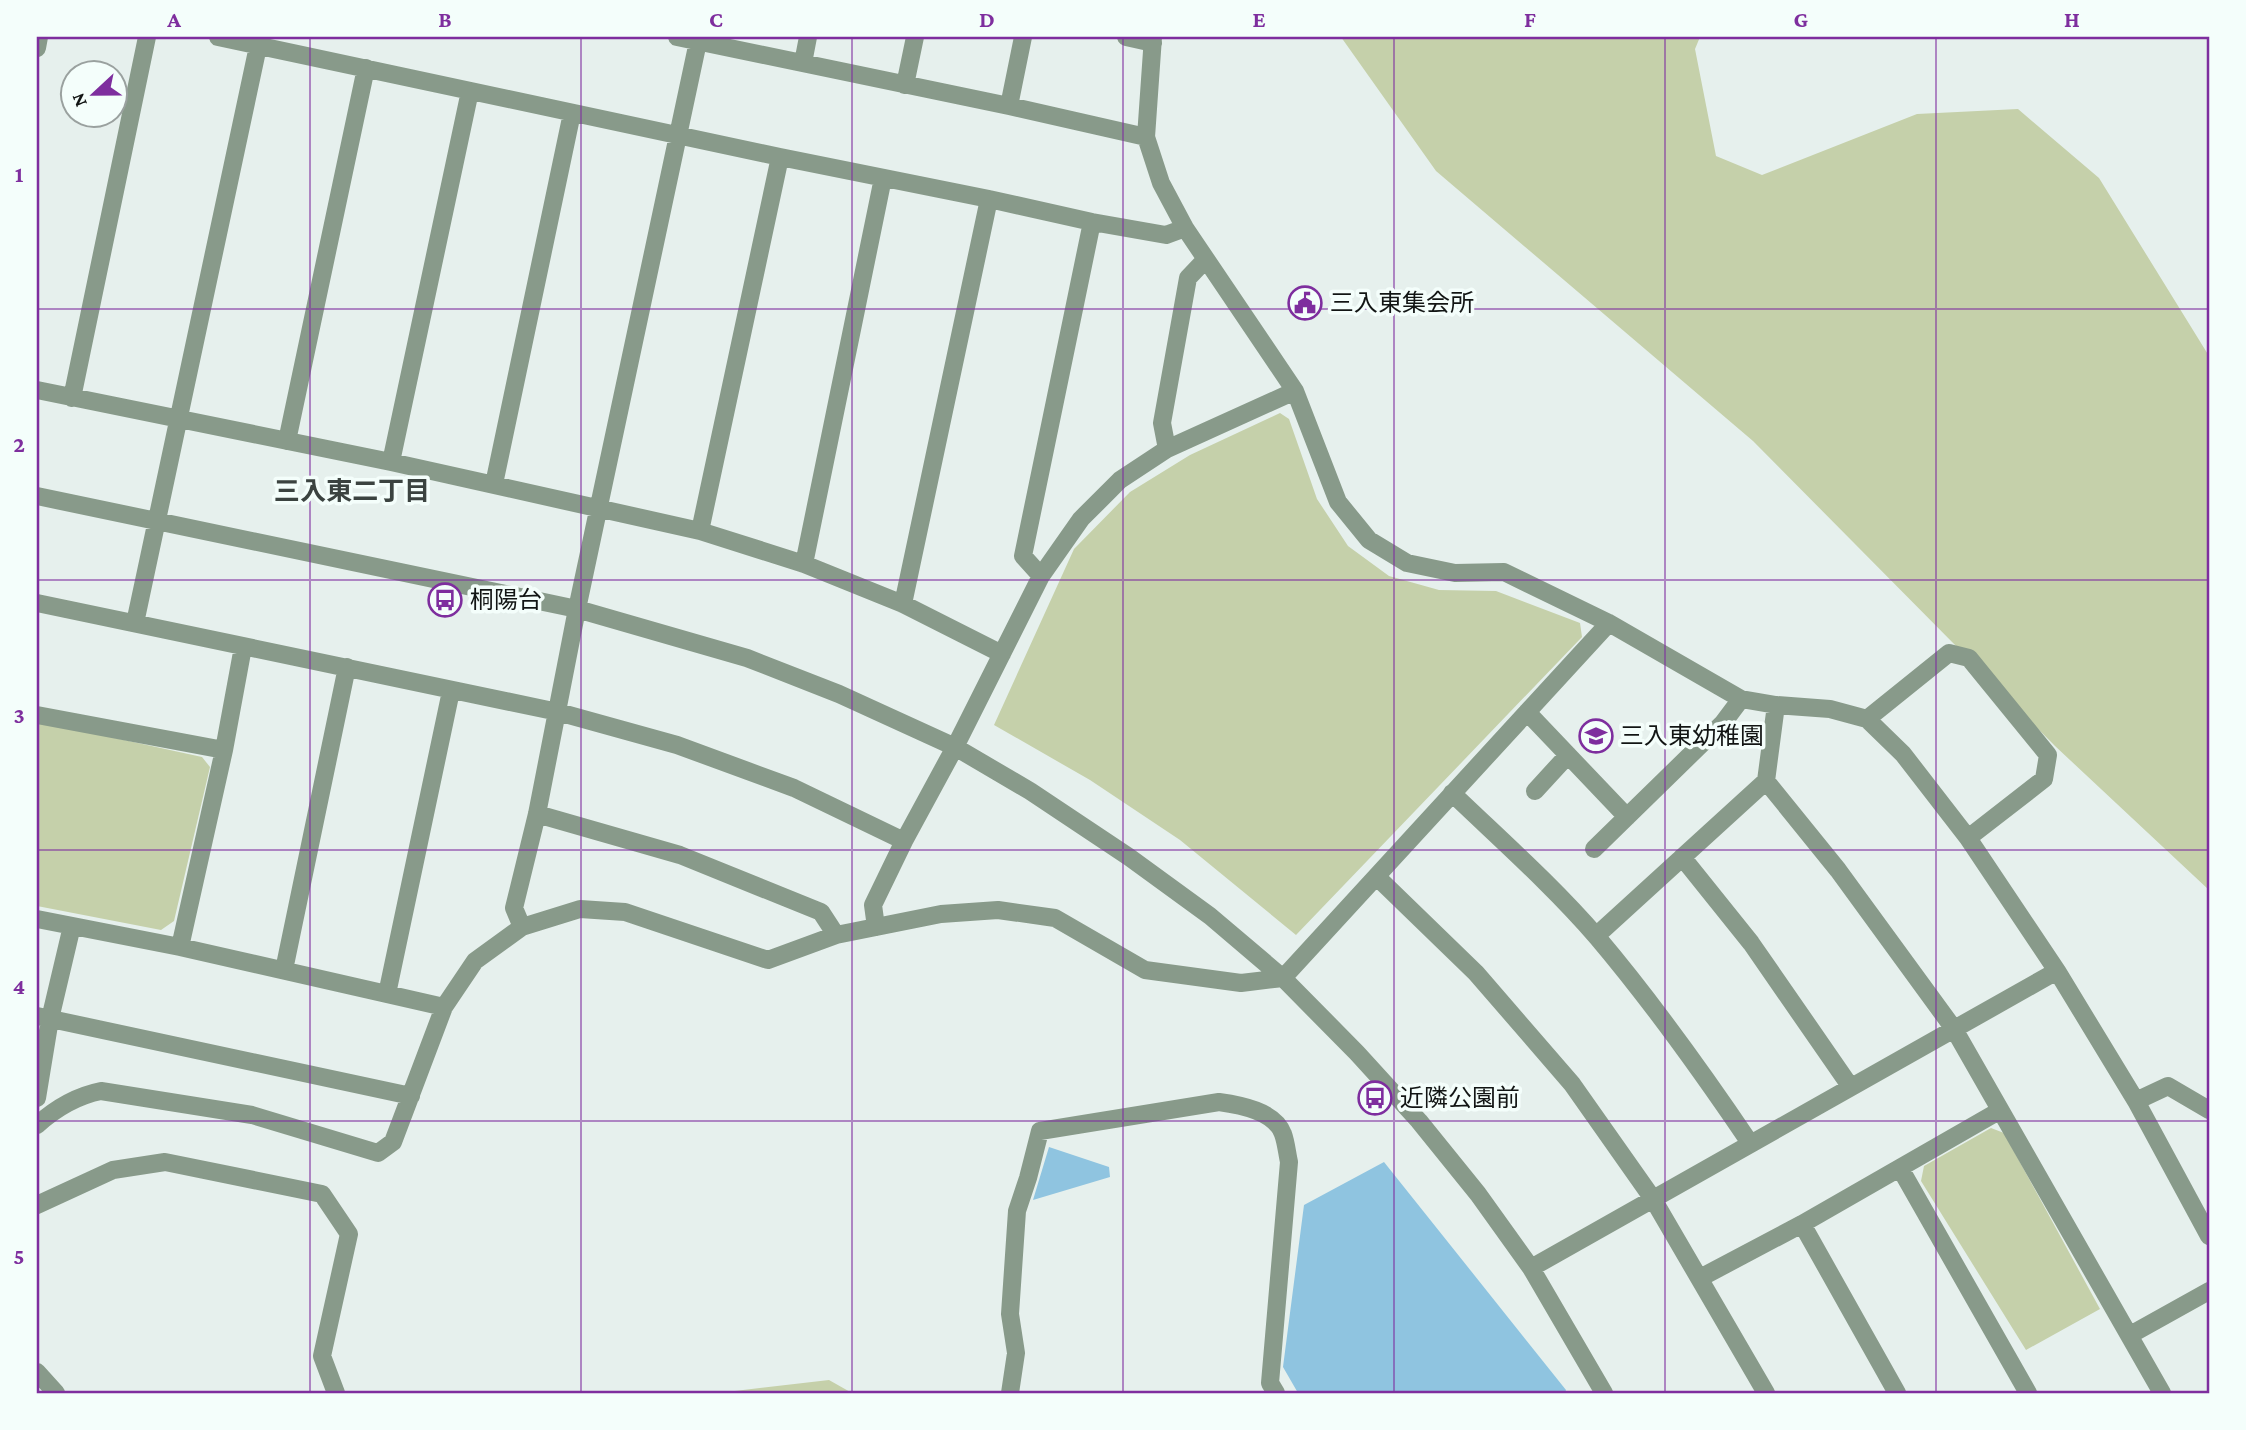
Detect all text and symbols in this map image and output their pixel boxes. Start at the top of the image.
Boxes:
text: A [166,6,181,32]
text: B [438,6,452,32]
text: C [709,6,723,32]
text: D [979,6,995,32]
text: E [1252,6,1266,32]
text: F [1524,6,1536,32]
text: G [1794,6,1809,32]
text: H [2064,6,2080,32]
north arrow [60,60,130,130]
text: N [67,90,91,110]
text: 1 [15,161,24,187]
public building icon: 三入東集会所 [1286,284,1324,322]
place label: 三入東集会所 [1330,289,1474,316]
text: 2 [13,431,25,457]
district label: 三入東二丁目 [274,477,430,506]
bus stop icon: 桐陽台 [426,581,464,619]
place label: 桐陽台 [470,586,542,613]
text: 3 [13,702,25,728]
school or university icon: 三入東幼稚園 [1577,717,1615,755]
place label: 三入東幼稚園 [1620,722,1764,749]
text: 4 [13,973,25,999]
bus stop icon: 近隣公園前 [1356,1079,1394,1117]
place label: 近隣公園前 [1400,1084,1520,1111]
text: 5 [13,1243,25,1269]

